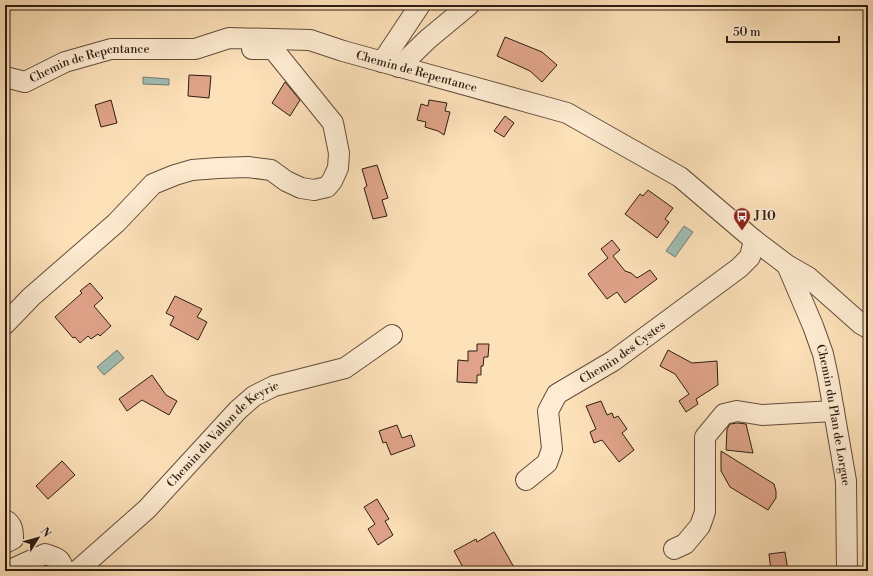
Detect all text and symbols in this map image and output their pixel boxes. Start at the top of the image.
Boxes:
scale bar [727,18,839,44]
text: 50 m [733,25,761,40]
street label: Chemin de Repentance [27,41,149,86]
street label: Chemin de Repentance [354,47,479,95]
bus stop icon: J 10 [732,206,752,231]
place label: J 10 [753,209,776,224]
street label: Chemin des Cystes [577,317,668,387]
street label: Chemin du Plan de Lorgue [813,342,854,486]
street label: Chemin du Vallon de Keyrie [163,378,280,490]
north arrow [18,518,58,558]
text: N [37,525,54,541]

